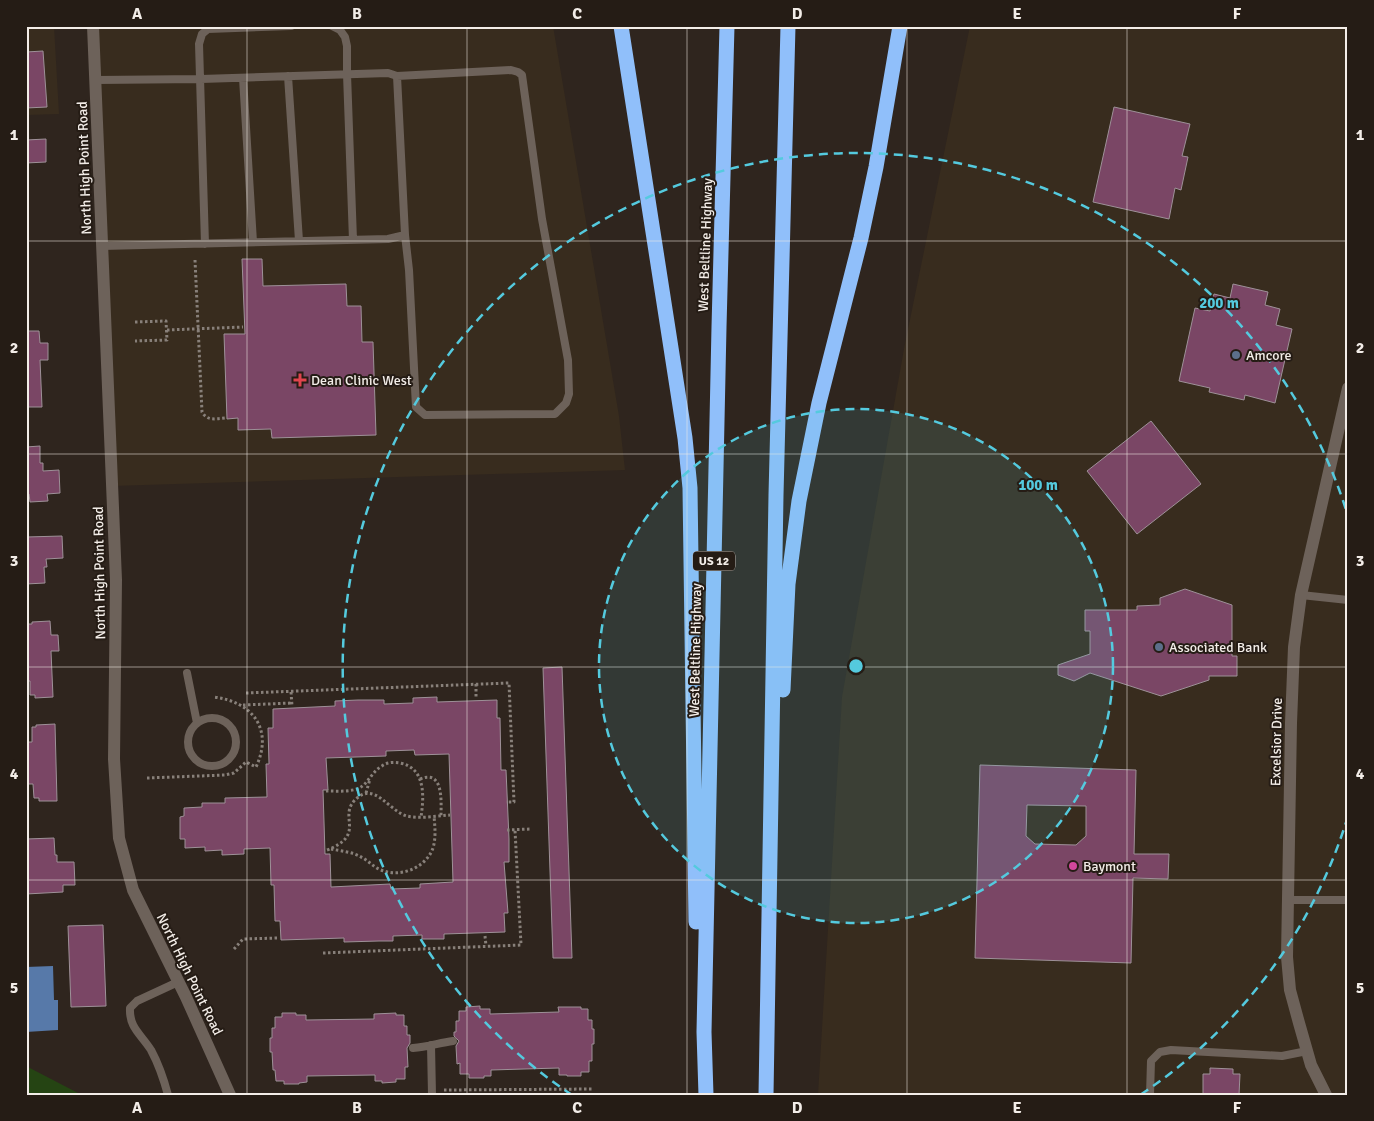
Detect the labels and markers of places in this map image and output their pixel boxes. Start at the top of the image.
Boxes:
place label: Amcore [1246,347,1291,364]
marker: Amcore [1230,349,1242,361]
place label: Dean Clinic West [311,372,412,389]
marker: Dean Clinic West [293,373,307,387]
place label: Associated Bank [1169,639,1267,656]
marker: Associated Bank [1153,641,1165,653]
centre of rings [847,657,865,675]
place label: Baymont [1083,858,1136,875]
marker: Baymont [1067,860,1079,872]

